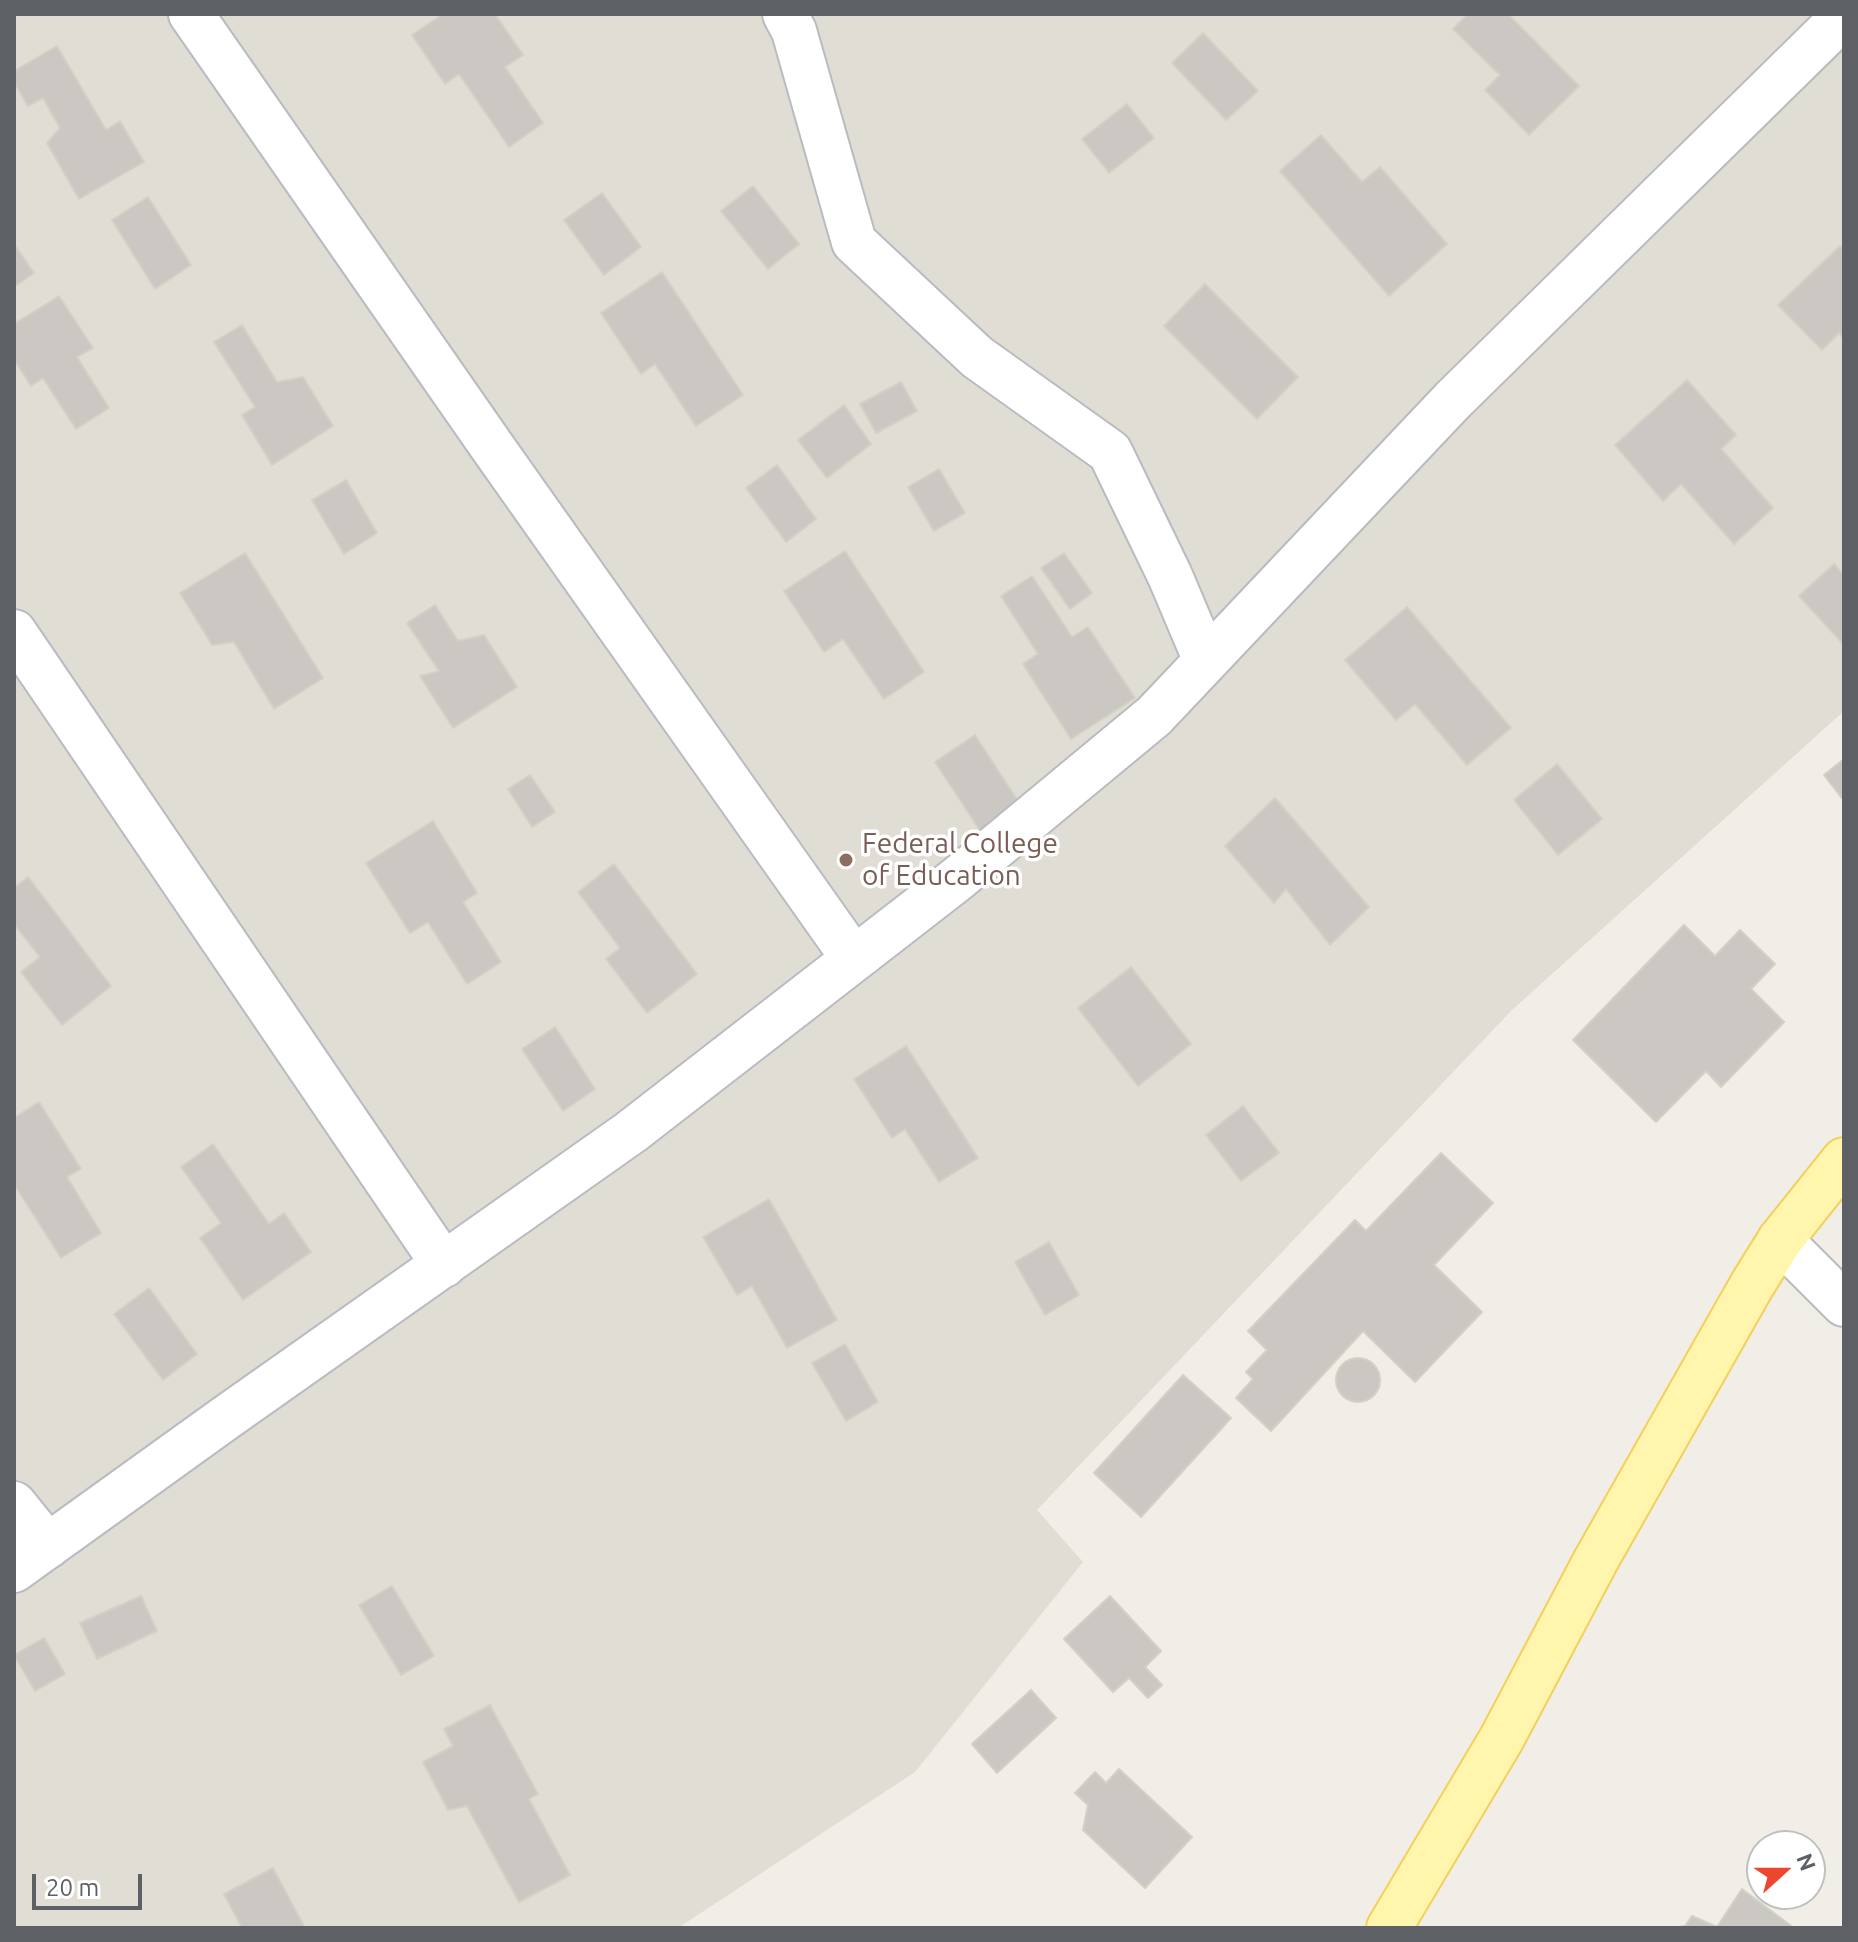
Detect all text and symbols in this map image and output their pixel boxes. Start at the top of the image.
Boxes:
place label: Federal College of Education [862,827,1058,893]
marker: Federal College of Education [837,851,855,869]
north arrow [1746,1830,1826,1910]
text: N [1792,1850,1822,1874]
scale bar [36,1858,146,1908]
text: 20 m [46,1874,99,1901]

